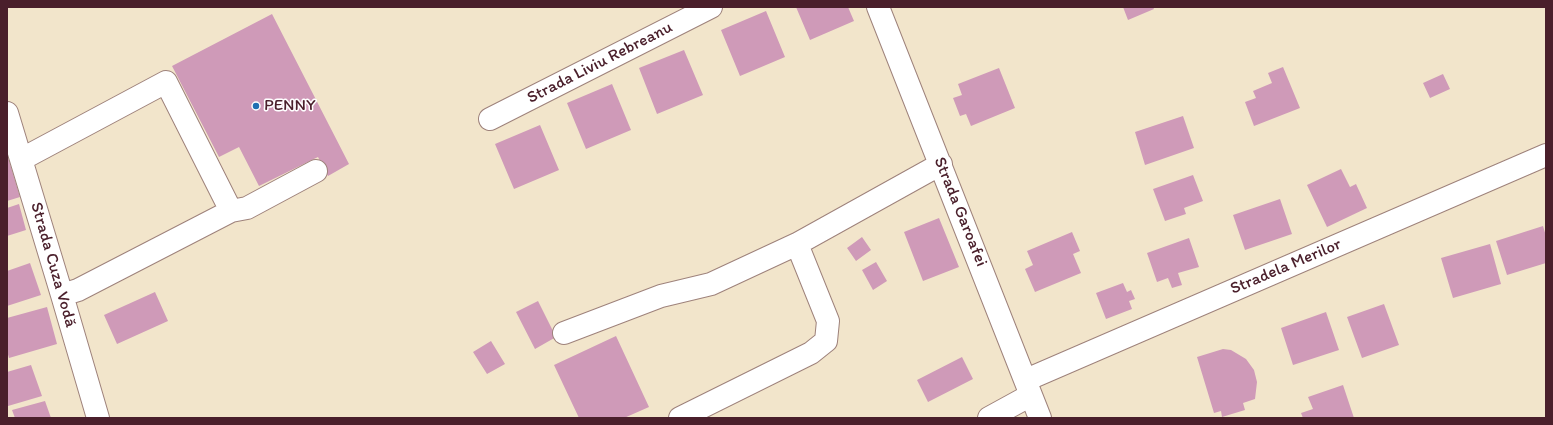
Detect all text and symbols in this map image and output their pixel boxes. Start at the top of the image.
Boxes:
street label: Strada Liviu Rebreanu [524,17,676,109]
place label: PENNY [264,96,316,116]
marker: PENNY [251,101,261,111]
street label: Strada Garoafei [929,154,991,270]
street label: Strada Cuza Vodă [25,200,81,330]
street label: Stradela Merilor [1227,234,1345,300]

